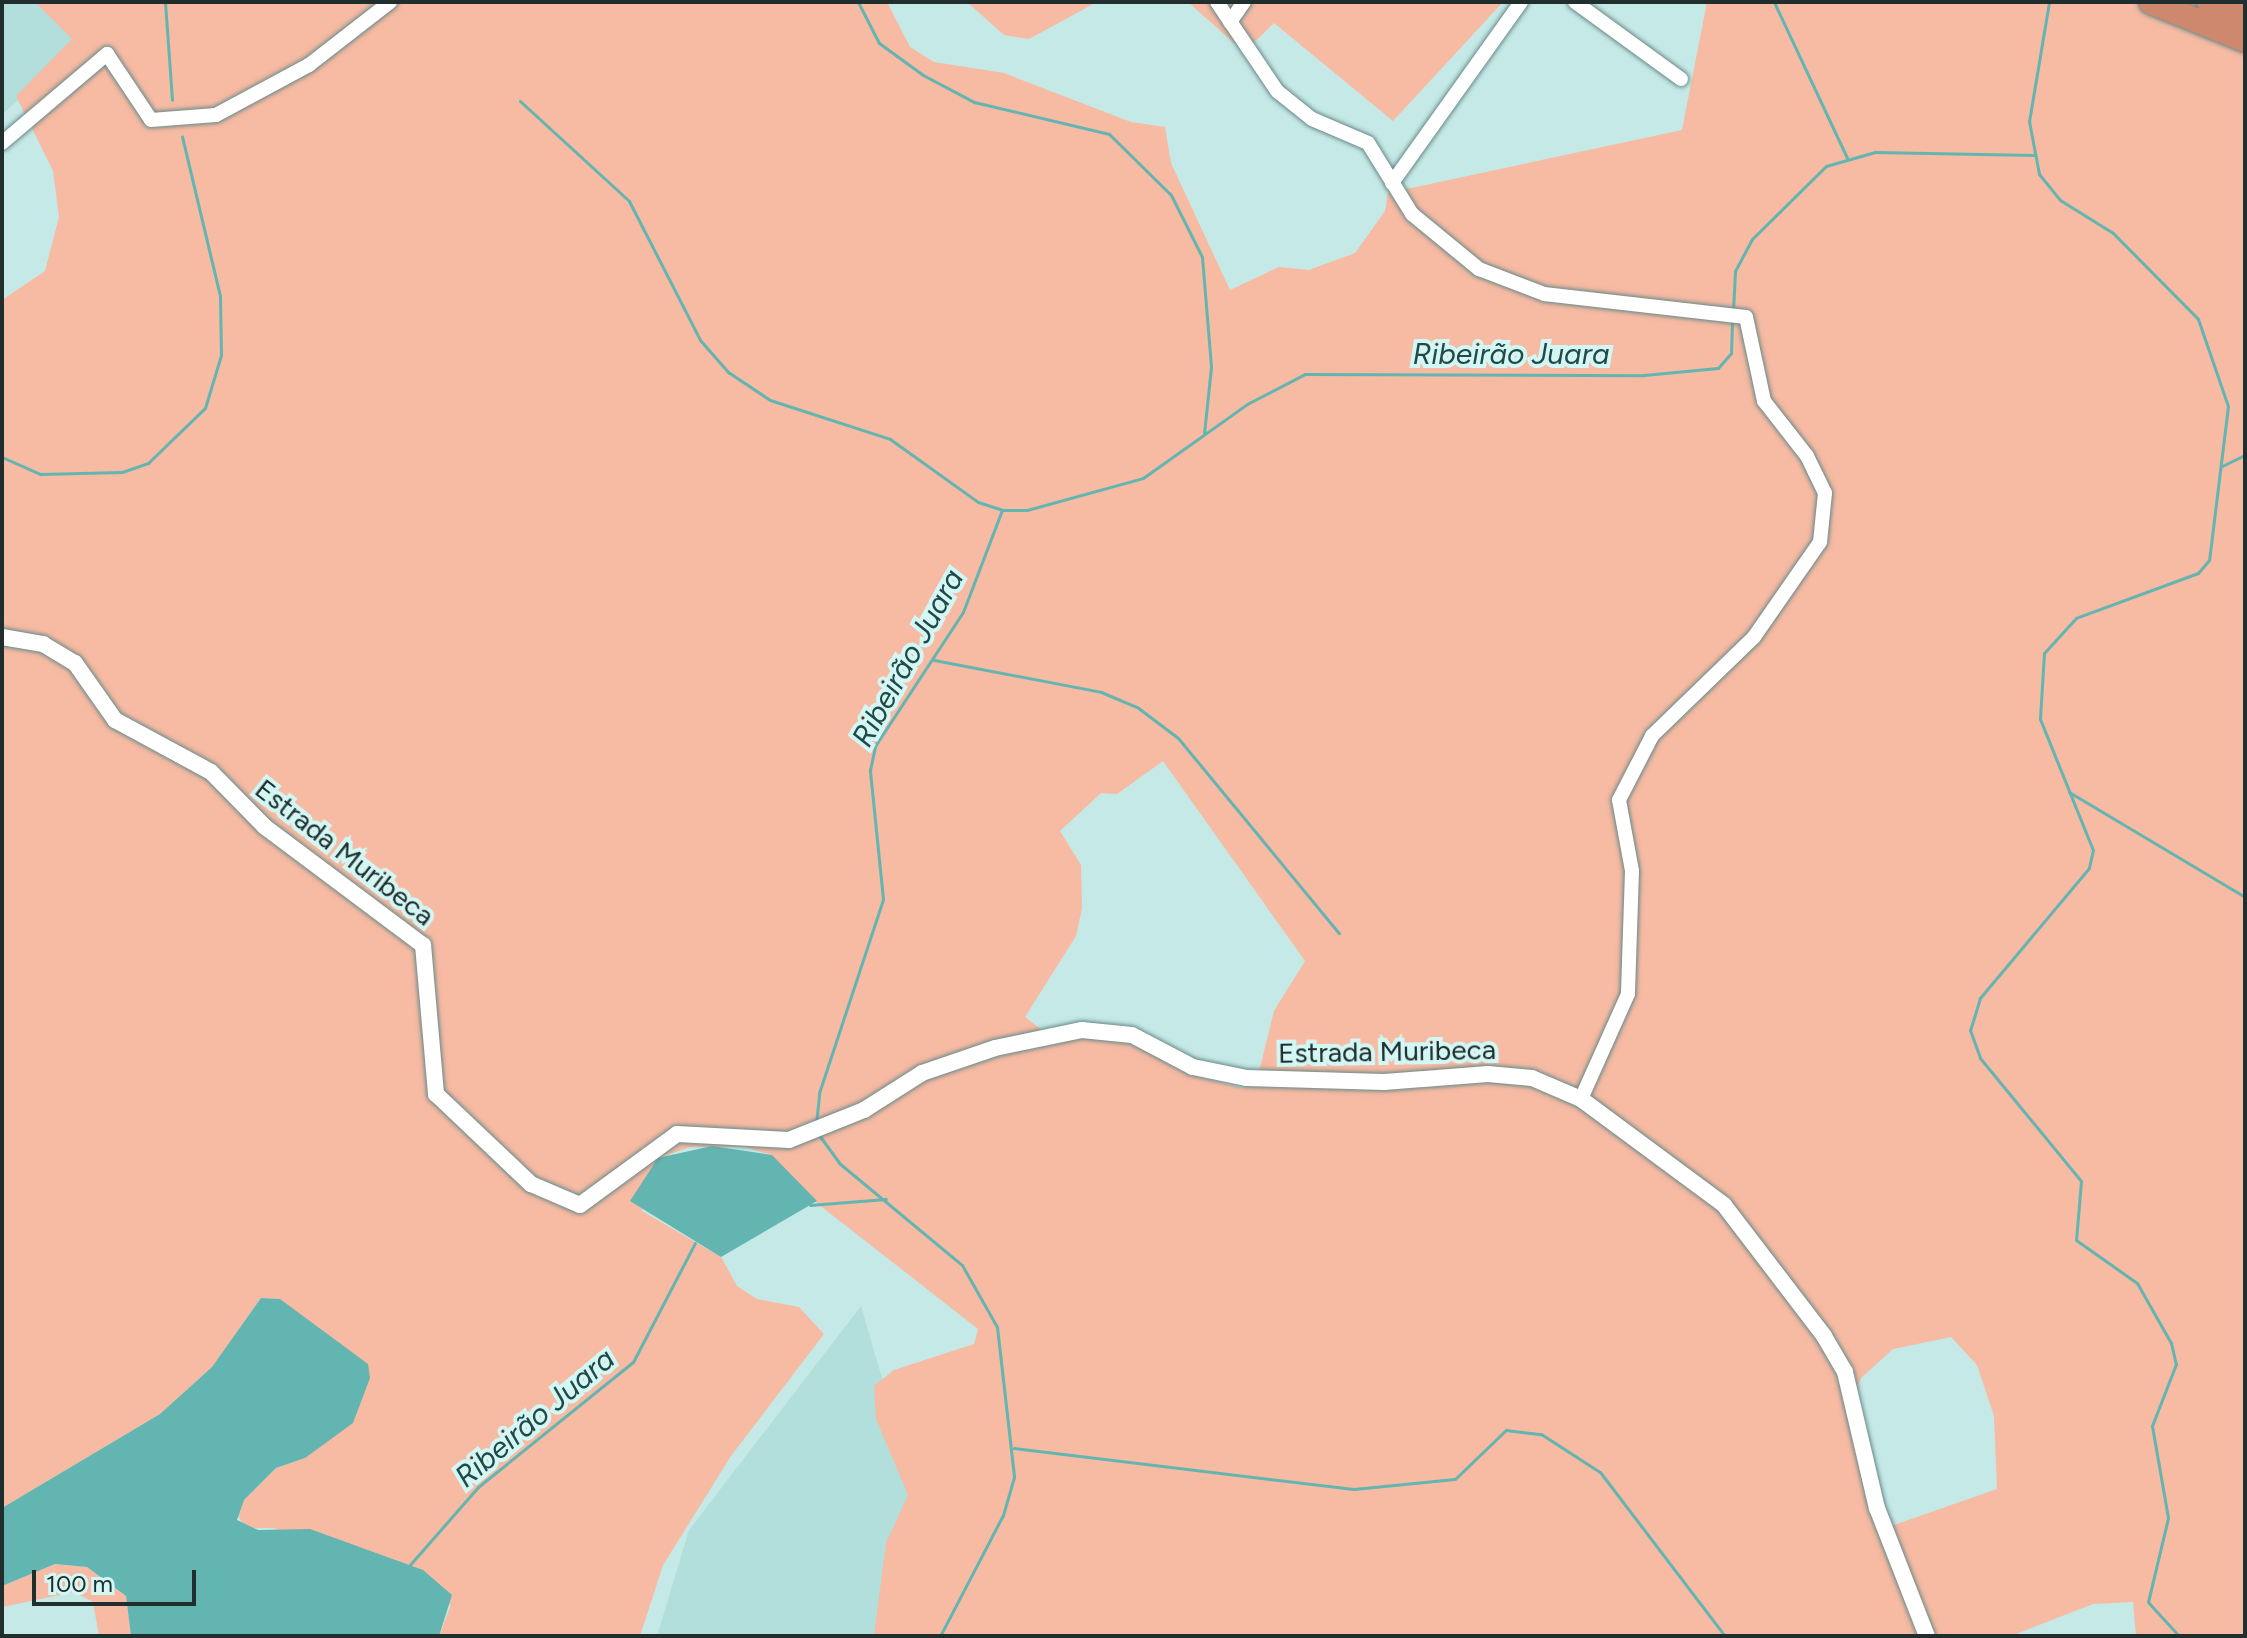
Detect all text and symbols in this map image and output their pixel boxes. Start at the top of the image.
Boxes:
water label: Ribeirão Juara [1412,336,1610,372]
water label: Ribeirão Juara [844,563,972,753]
street label: Estrada Muribeca [249,772,441,932]
street label: Estrada Muribeca [1278,1032,1496,1070]
water label: Ribeirão Juara [448,1341,622,1495]
scale bar [36,1554,200,1604]
text: 100 m [46,1569,113,1598]

